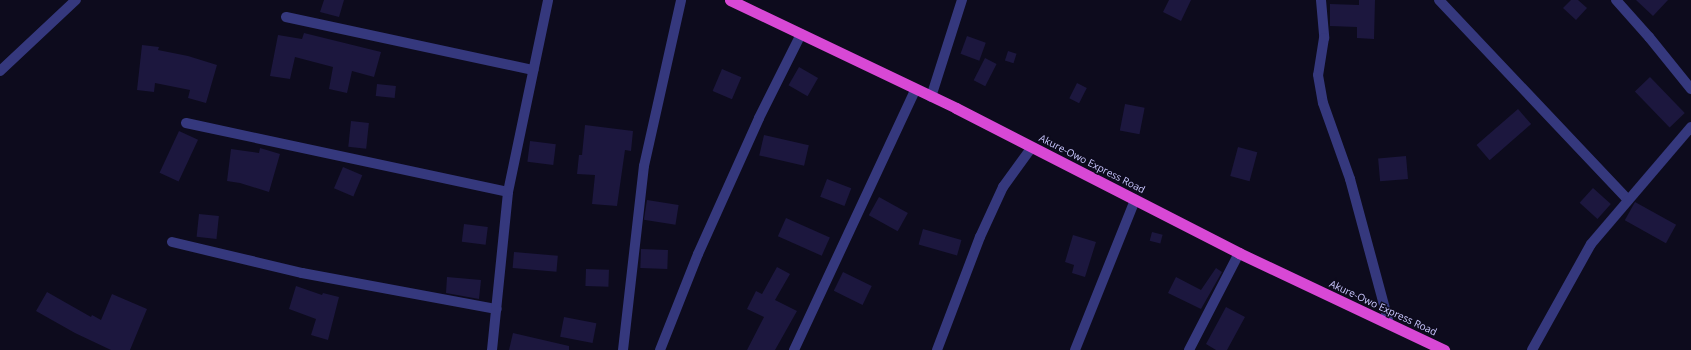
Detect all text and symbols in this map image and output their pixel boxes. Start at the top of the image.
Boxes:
street label: Akure-Owo Express Road [1037,132,1147,196]
street label: Akure-Owo Express Road [1327,278,1439,338]

